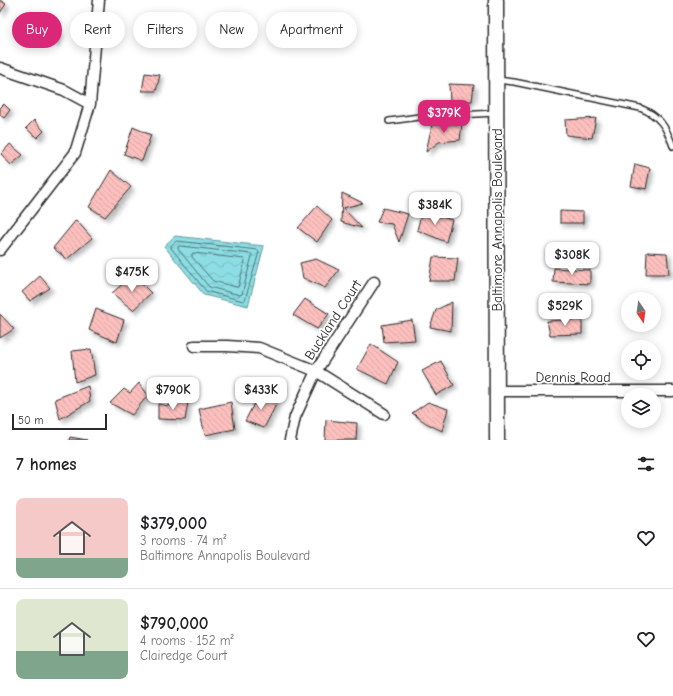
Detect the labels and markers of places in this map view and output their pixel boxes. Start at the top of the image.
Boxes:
pin: $379K [416,100,472,134]
pin: $384K [407,192,463,226]
pin: $308K [544,242,600,276]
pin: $475K [104,259,160,293]
pin: $529K [537,293,593,327]
pin: $790K [145,377,201,411]
pin: $433K [233,377,289,411]

